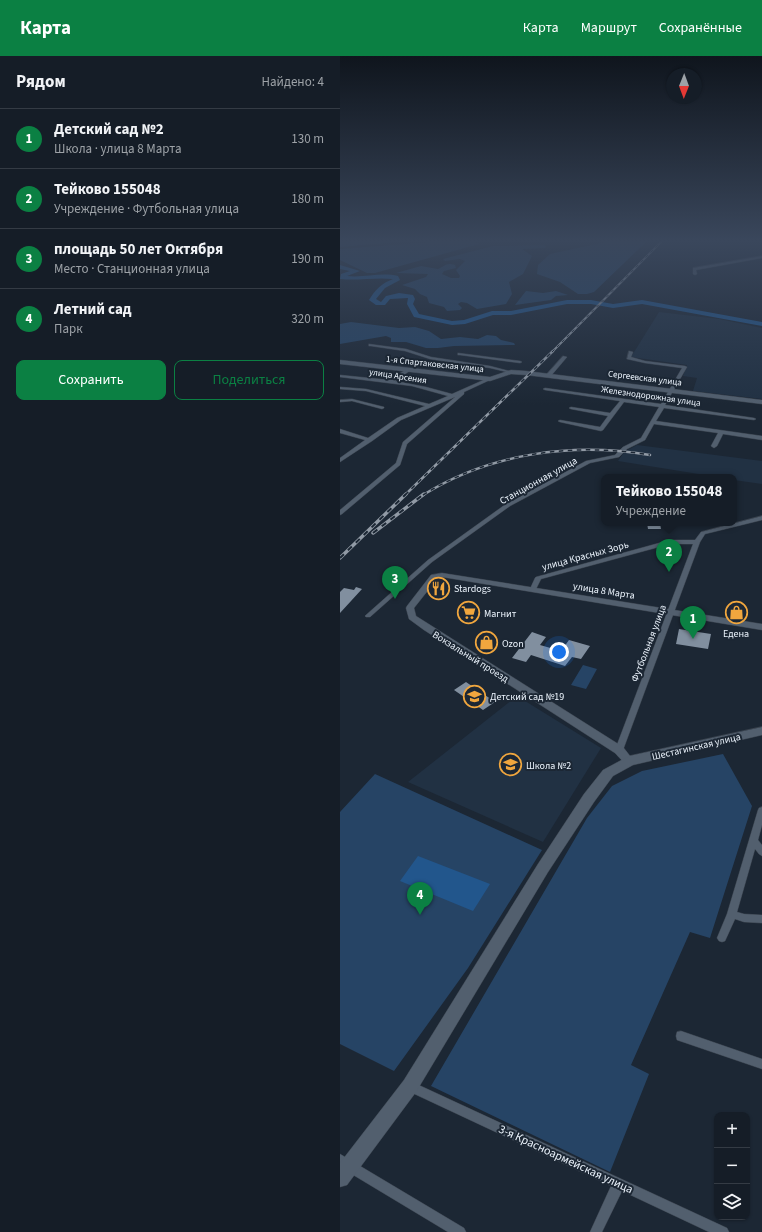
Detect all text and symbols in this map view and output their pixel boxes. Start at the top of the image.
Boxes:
text: Карта [20,15,71,42]
text: Карта [523,18,559,38]
text: Маршрут [581,18,637,38]
text: Сохранённые [659,18,742,38]
north arrow [666,68,702,104]
text: Рядом [16,70,66,94]
text: Найдено: 4 [262,73,324,91]
text: Детский сад №2 [54,119,164,140]
text: 1 [26,130,32,148]
text: 130 m [291,130,324,148]
text: Школа · улица 8 Марта [54,140,182,158]
text: Тейково 155048 [54,179,161,200]
text: 2 [26,190,32,208]
text: 180 m [291,190,324,208]
text: Учреждение · Футбольная улица [54,200,239,218]
text: площадь 50 лет Октября [54,239,223,260]
text: 3 [26,250,32,268]
text: 190 m [291,250,324,268]
text: Место · Станционная улица [54,260,210,278]
text: Летний сад [54,299,132,320]
text: 4 [26,310,32,328]
text: 320 m [291,310,324,328]
text: Парк [54,320,83,338]
street label: 1-я Спартаковская улица [385,353,485,376]
button: Сохранить [16,360,166,400]
button: Поделиться [174,360,324,400]
street label: улица Арсения [368,366,428,387]
street label: Сергеевская улица [607,368,683,389]
street label: Железнодорожная улица [600,383,702,410]
street label: Станционная улица [497,454,580,508]
popup [601,474,737,526]
text: Тейково 155048 [616,481,722,502]
text: Учреждение [616,502,686,520]
street label: улица Красных Зорь [540,538,630,574]
pin: 2 [656,539,682,572]
pin: 3 [382,566,408,599]
restaurant icon: Stardogs [426,575,452,601]
street label: улица 8 Марта [572,579,636,603]
place label: Stardogs [454,582,491,596]
supermarket icon: Магнит [455,600,481,626]
shop icon: Едена [723,600,749,626]
street label: Футбольная улица [628,603,670,684]
pin: 1 [680,606,706,639]
place label: Магнит [484,607,517,621]
place label: Едена [723,627,749,641]
street label: Вокзальный проезд [430,628,512,686]
shop icon: Ozon [474,630,500,656]
place label: Ozon [502,637,524,651]
your location [549,642,569,662]
school or university icon: Детский сад №19 [462,683,488,709]
place label: Детский сад №19 [490,690,564,704]
street label: Шестагинская улица [650,730,742,764]
school or university icon: Школа №2 [497,752,523,778]
place label: Школа №2 [526,759,571,773]
pin: 4 [407,882,433,915]
map controls [714,1112,750,1220]
button: + [714,1112,750,1148]
street label: 3-я Красноармейская улица [496,1121,636,1198]
button: − [714,1148,750,1184]
button: layers [714,1184,750,1220]

